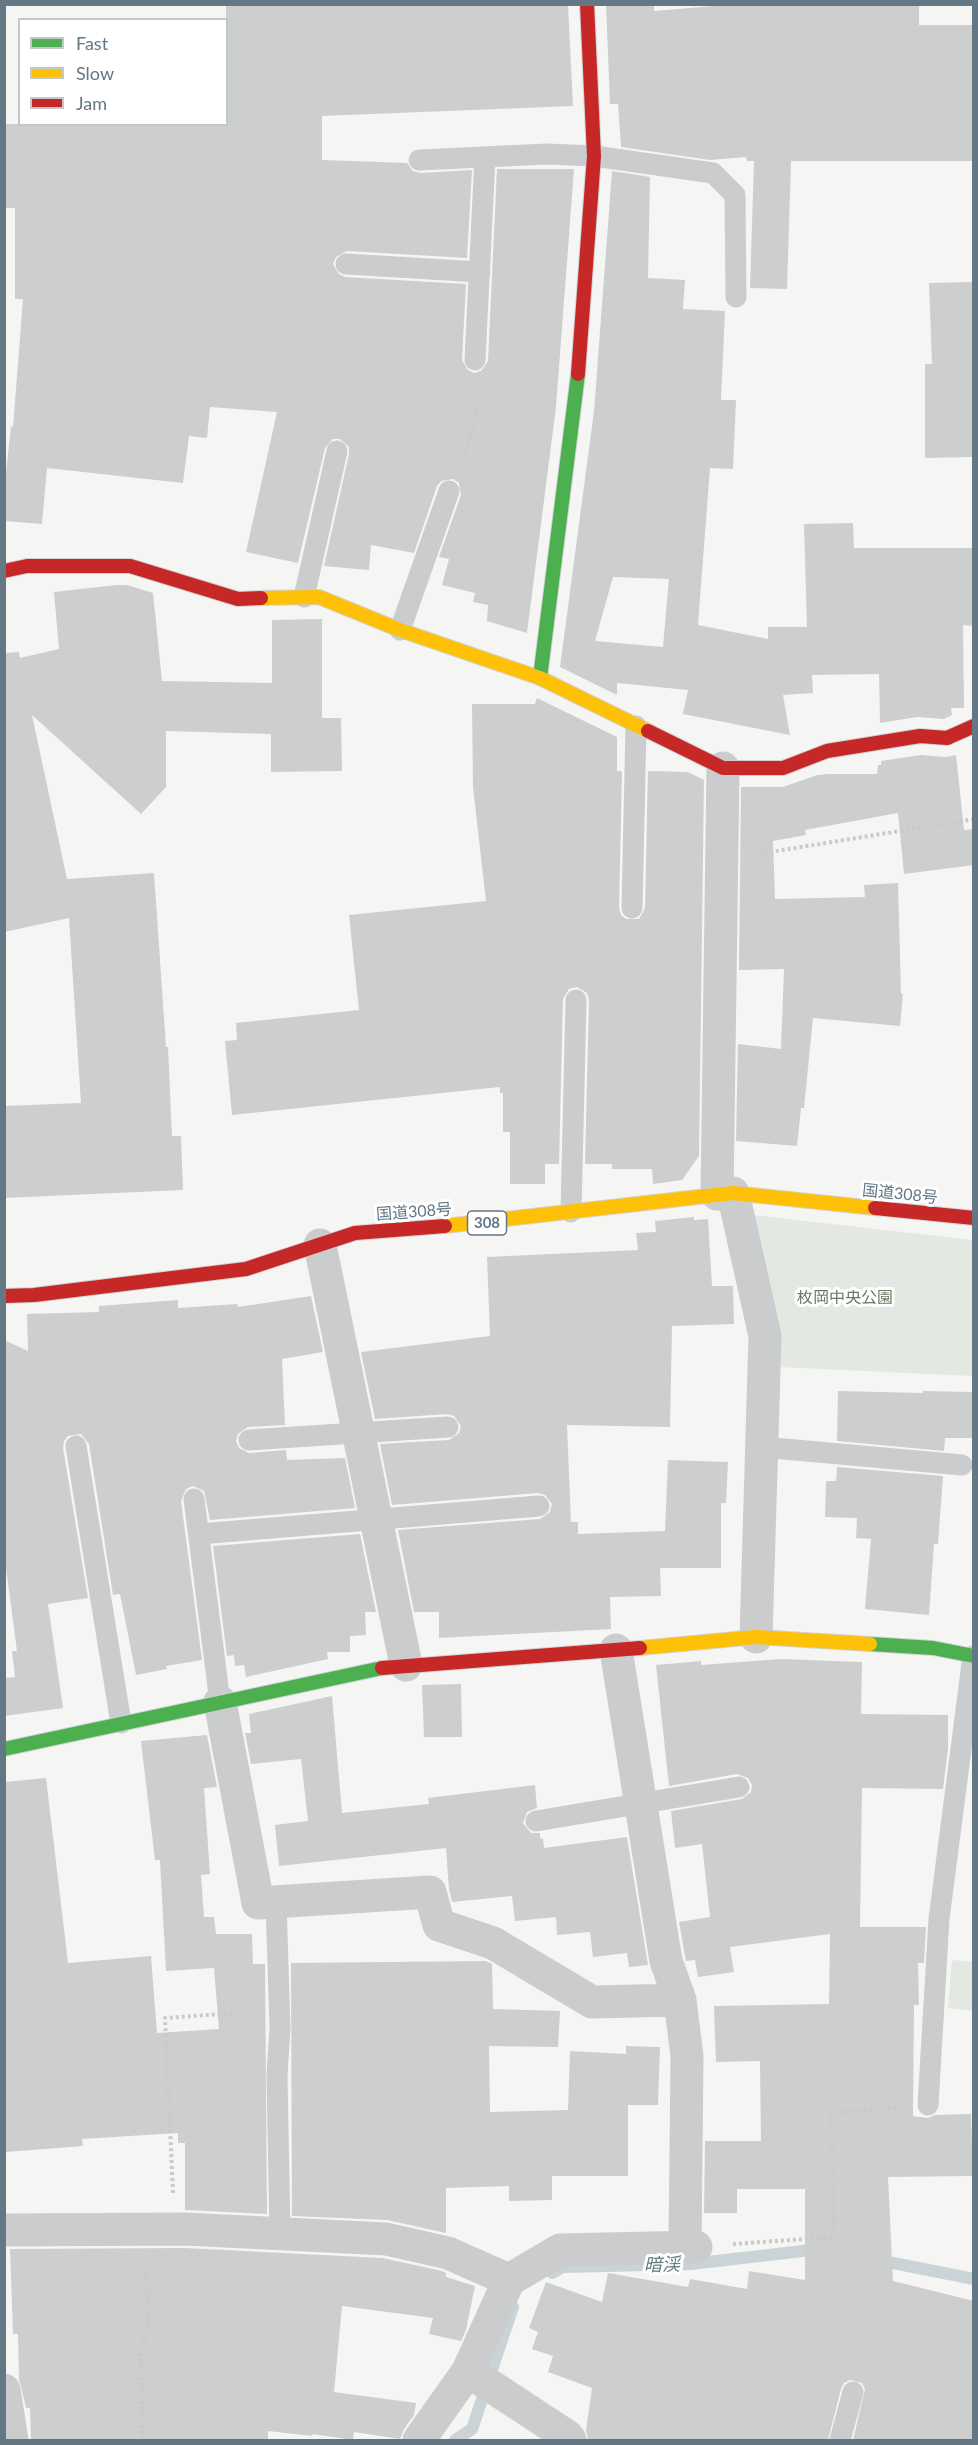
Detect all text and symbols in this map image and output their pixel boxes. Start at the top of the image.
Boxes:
legend [18,18,228,126]
text: Fast [76,32,108,54]
text: Slow [76,62,114,84]
text: Jam [76,92,107,114]
street label: 国道308号 [861,1180,939,1208]
street label: 国道308号 [376,1200,452,1224]
road number: 308 [468,1211,506,1235]
park label: 枚岡中央公園 [797,1288,893,1308]
water label: 暗渓 [644,2254,680,2276]

